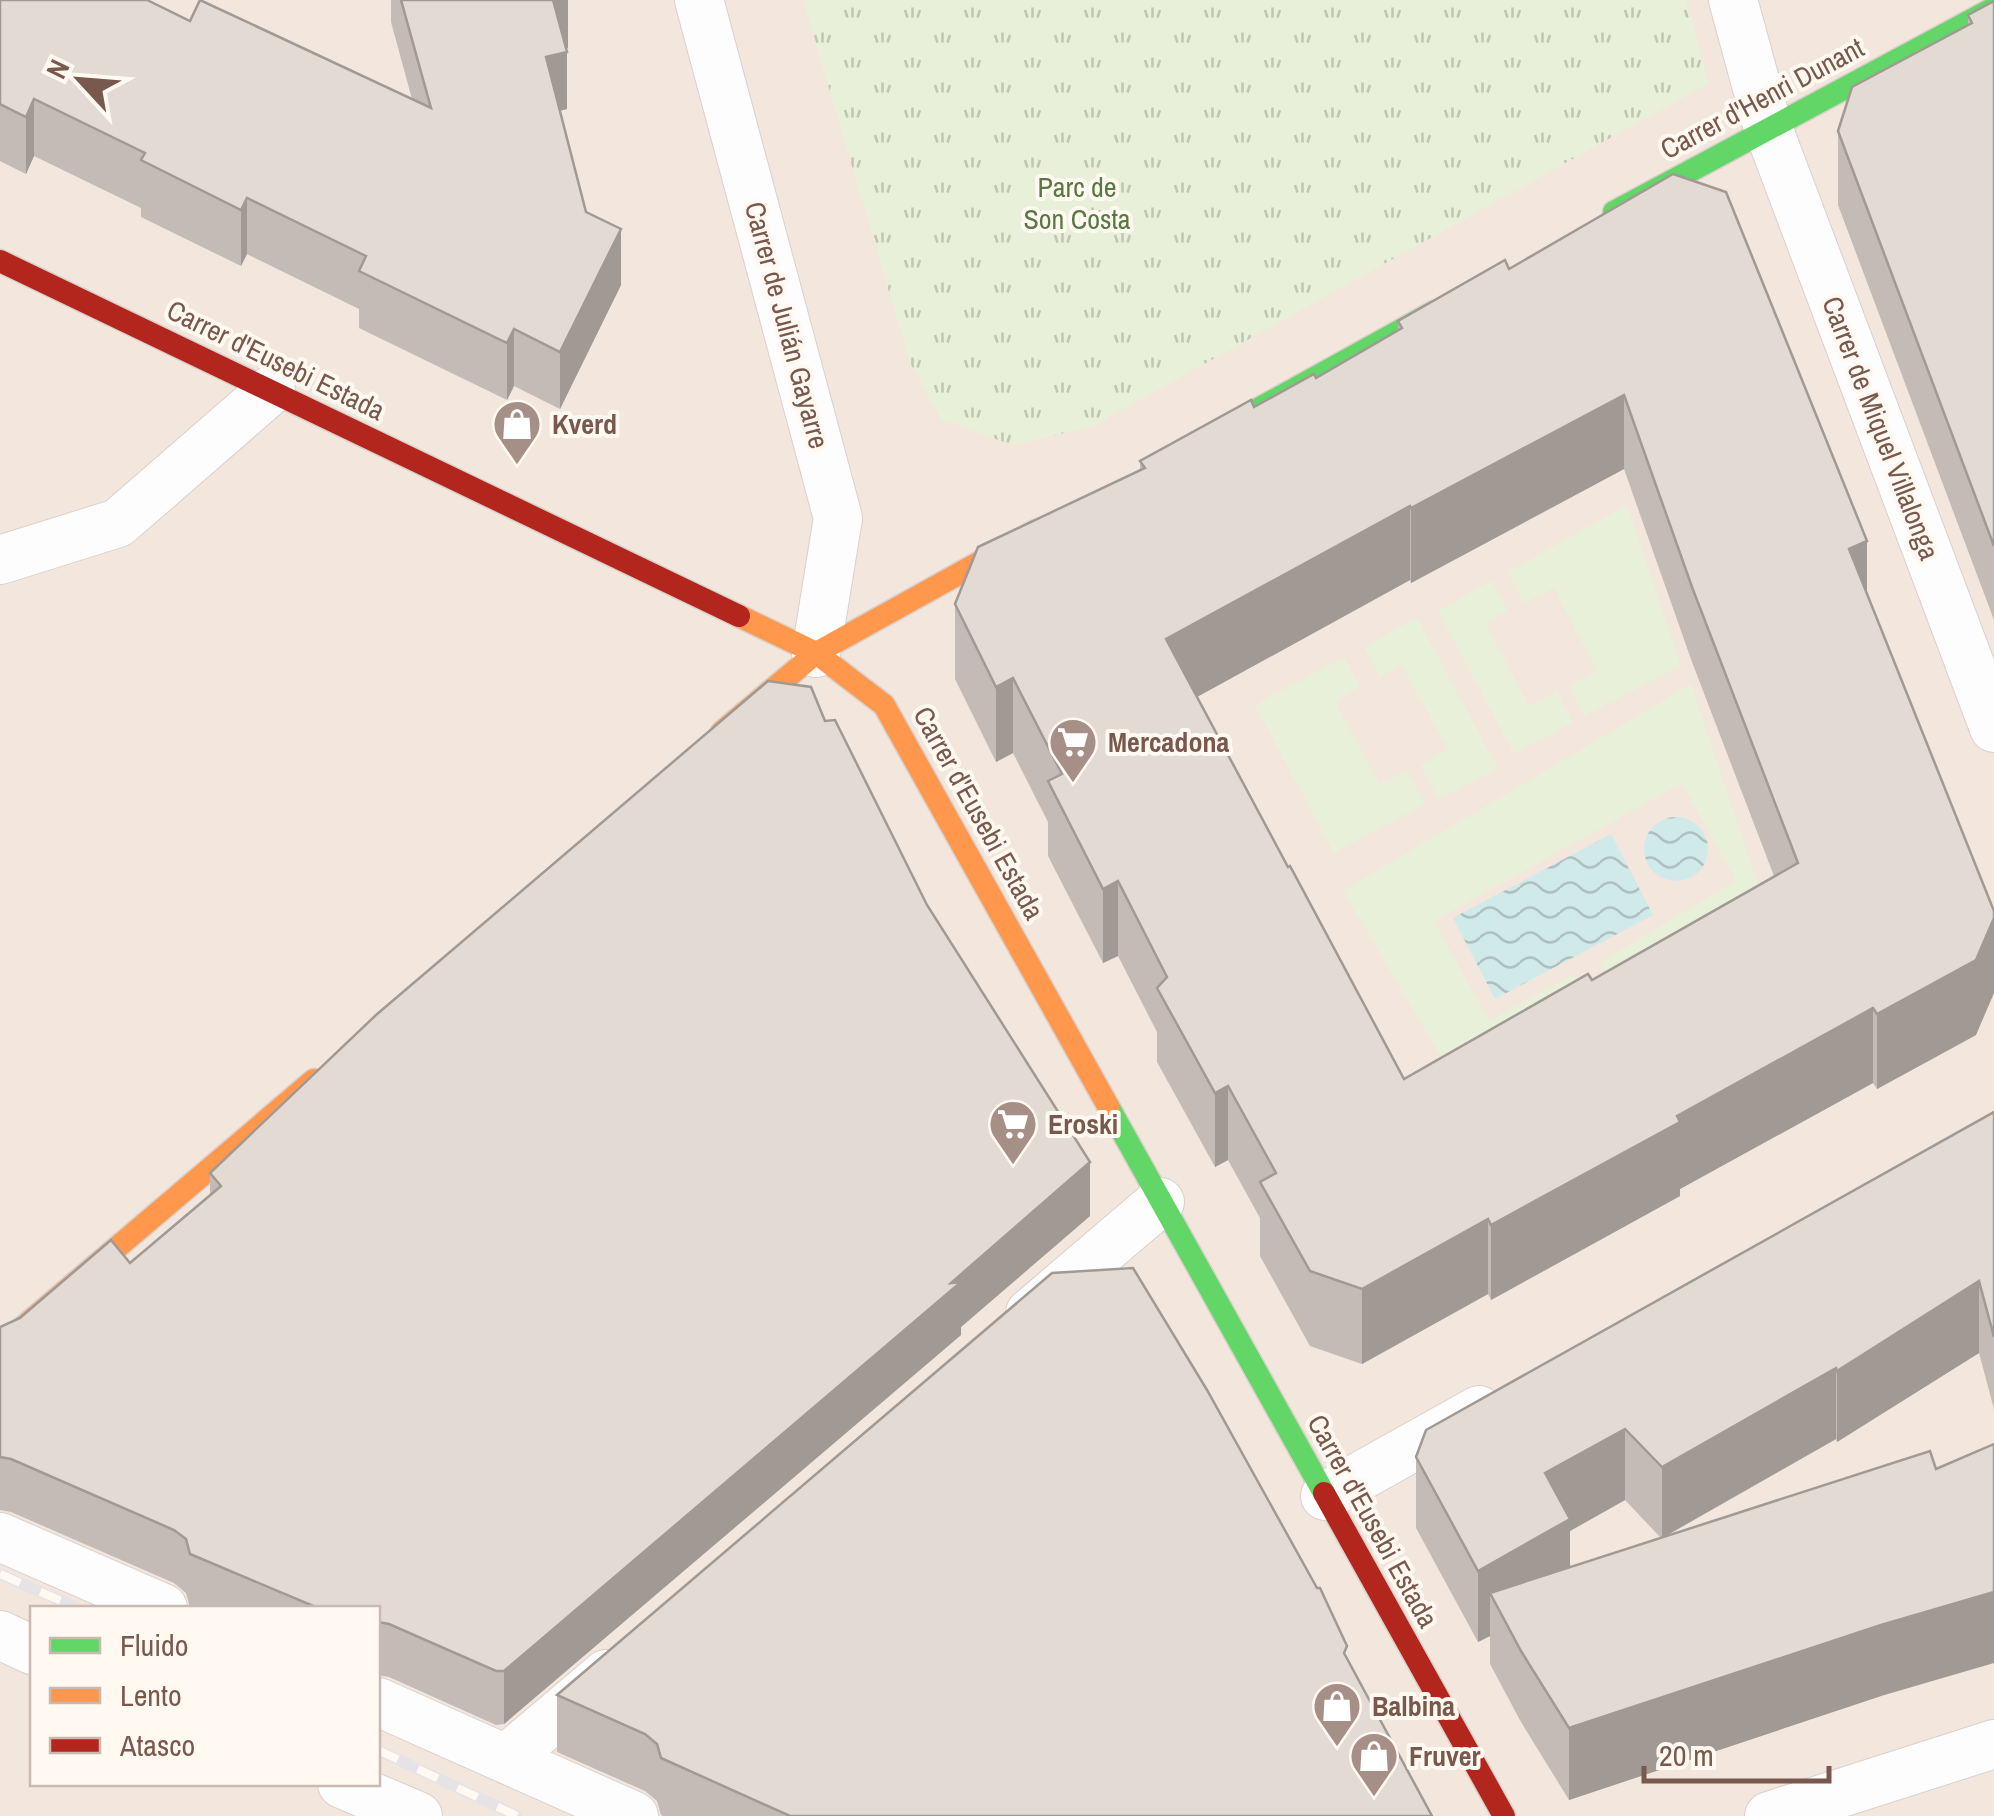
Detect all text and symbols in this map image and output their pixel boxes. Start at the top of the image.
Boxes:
street label: Carrer d'Henri Dunant [1654,28,1870,168]
north arrow [30,30,130,130]
text: N [37,53,78,85]
park label: Parc de Son Costa [1023,168,1131,238]
street label: Carrer de Julián Gayarre [736,197,838,453]
street label: Carrer d'Eusebi Estada [161,291,391,429]
street label: Carrer de Miquel Villalonga [1813,291,1949,565]
shop icon: Kverd [491,398,543,466]
place label: Kverd [552,405,617,443]
street label: Carrer d'Eusebi Estada [905,700,1053,926]
supermarket icon: Mercadona [1047,716,1099,784]
place label: Mercadona [1108,723,1229,761]
supermarket icon: Eroski [987,1098,1039,1166]
place label: Eroski [1048,1105,1118,1143]
street label: Carrer d'Eusebi Estada [1299,1408,1447,1634]
legend [30,1606,380,1786]
text: Fluido [120,1625,188,1665]
text: Lento [120,1675,182,1715]
shop icon: Balbina [1311,1680,1363,1748]
place label: Balbina [1372,1687,1455,1725]
scale bar [1644,1721,1829,1783]
text: Atasco [119,1725,195,1765]
shop icon: Fruver [1348,1730,1400,1798]
text: 20 m [1659,1735,1714,1775]
place label: Fruver [1409,1737,1481,1775]

